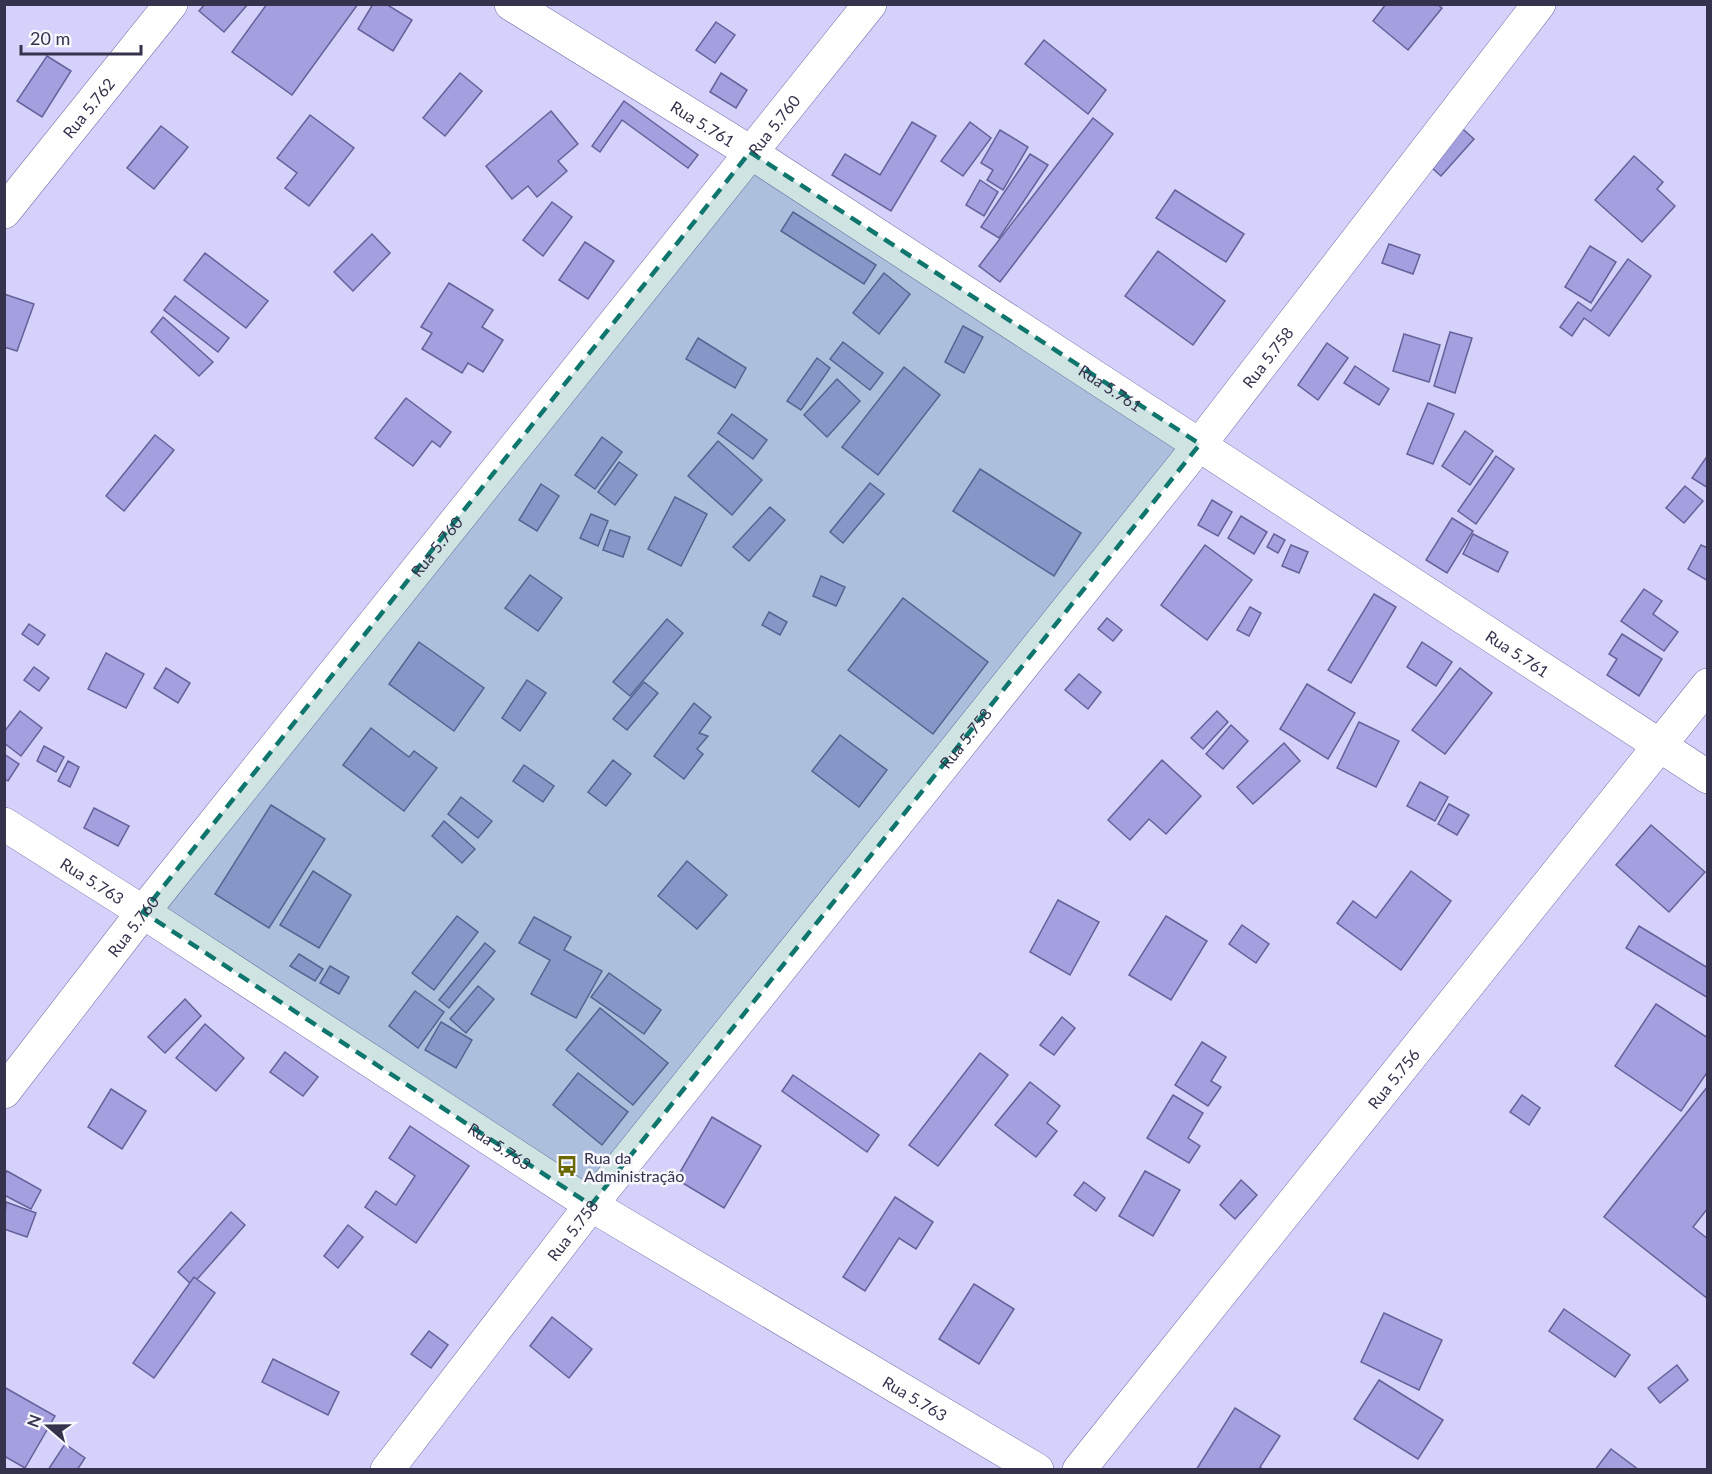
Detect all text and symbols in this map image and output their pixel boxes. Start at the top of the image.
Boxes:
scale bar [21,18,141,56]
text: 20 m [30,27,70,49]
street label: Rua 5.762 [58,74,118,141]
street label: Rua 5.760 [744,91,803,159]
street label: Rua 5.761 [668,96,739,150]
street label: Rua 5.758 [1238,323,1296,391]
street label: Rua 5.761 [1076,360,1146,415]
street label: Rua 5.760 [406,512,466,580]
street label: Rua 5.761 [1483,625,1553,681]
street label: Rua 5.758 [935,704,995,772]
street label: Rua 5.763 [57,853,128,907]
street label: Rua 5.760 [103,892,162,960]
street label: Rua 5.756 [1363,1044,1423,1112]
street label: Rua 5.763 [465,1118,535,1173]
place label: Rua da Administração [584,1148,684,1185]
bus stop icon: Rua da Administração [555,1154,579,1178]
street label: Rua 5.758 [542,1196,601,1264]
street label: Rua 5.763 [880,1371,951,1424]
north arrow [18,1396,78,1456]
text: N [22,1412,44,1430]

